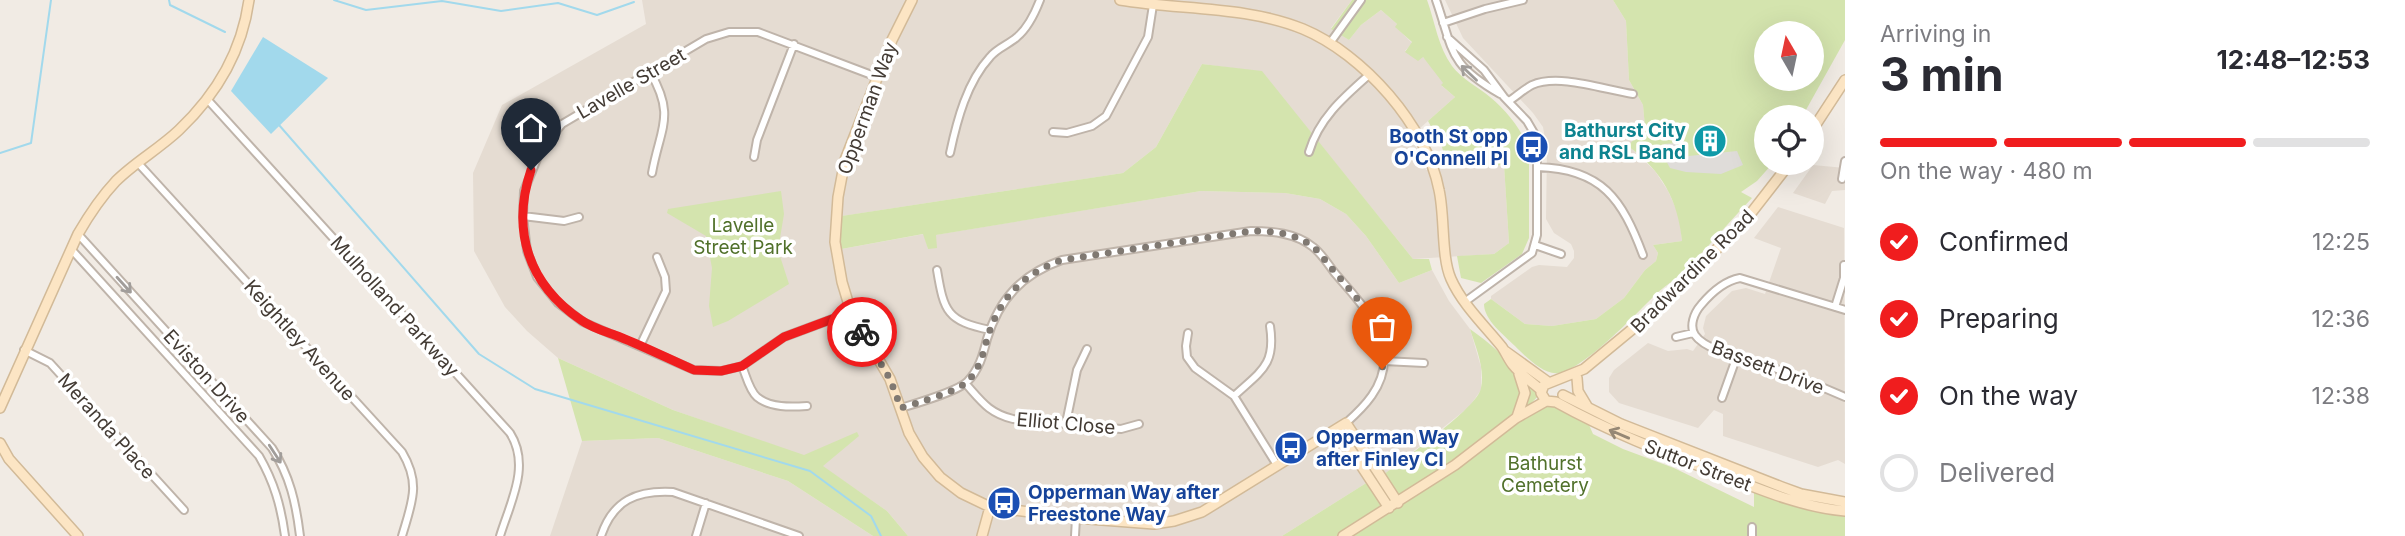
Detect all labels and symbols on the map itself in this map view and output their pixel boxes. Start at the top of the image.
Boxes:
north arrow [1754,21,1824,91]
street label: Opperman Way [833,39,902,177]
street label: Lavelle Street [573,43,690,124]
one-way arrow [1461,64,1478,81]
pin [501,98,561,170]
place label: Bathurst City and RSL Band [1559,119,1687,164]
building icon: Bathurst City and RSL Band [1691,122,1729,160]
place label: Booth St opp O'Connell Pl [1389,125,1508,170]
bus stop icon: Booth St opp O'Connell Pl [1513,128,1551,166]
street label: Bradwardine Road [1626,205,1759,338]
park label: Lavelle Street Park [693,214,793,259]
street label: Mulholland Parkway [326,231,464,382]
one-way arrow [116,275,132,293]
street label: Keightley Avenue [239,275,360,406]
courier [827,297,897,367]
pin [1352,297,1412,369]
street label: Eviston Drive [159,325,255,428]
street label: Bassett Drive [1708,335,1827,399]
street label: Meranda Place [53,369,160,484]
street label: Elliot Close [1016,408,1116,439]
place label: Opperman Way after Finley Cl [1316,426,1460,471]
one-way arrow [1609,427,1630,440]
bus stop icon: Opperman Way after Finley Cl [1272,429,1310,467]
street label: Suttor Street [1641,435,1755,496]
one-way arrow [269,444,283,464]
park label: Bathurst Cemetery [1501,452,1589,497]
place label: Opperman Way after Freestone Way [1028,481,1220,526]
bus stop icon: Opperman Way after Freestone Way [985,484,1023,522]

